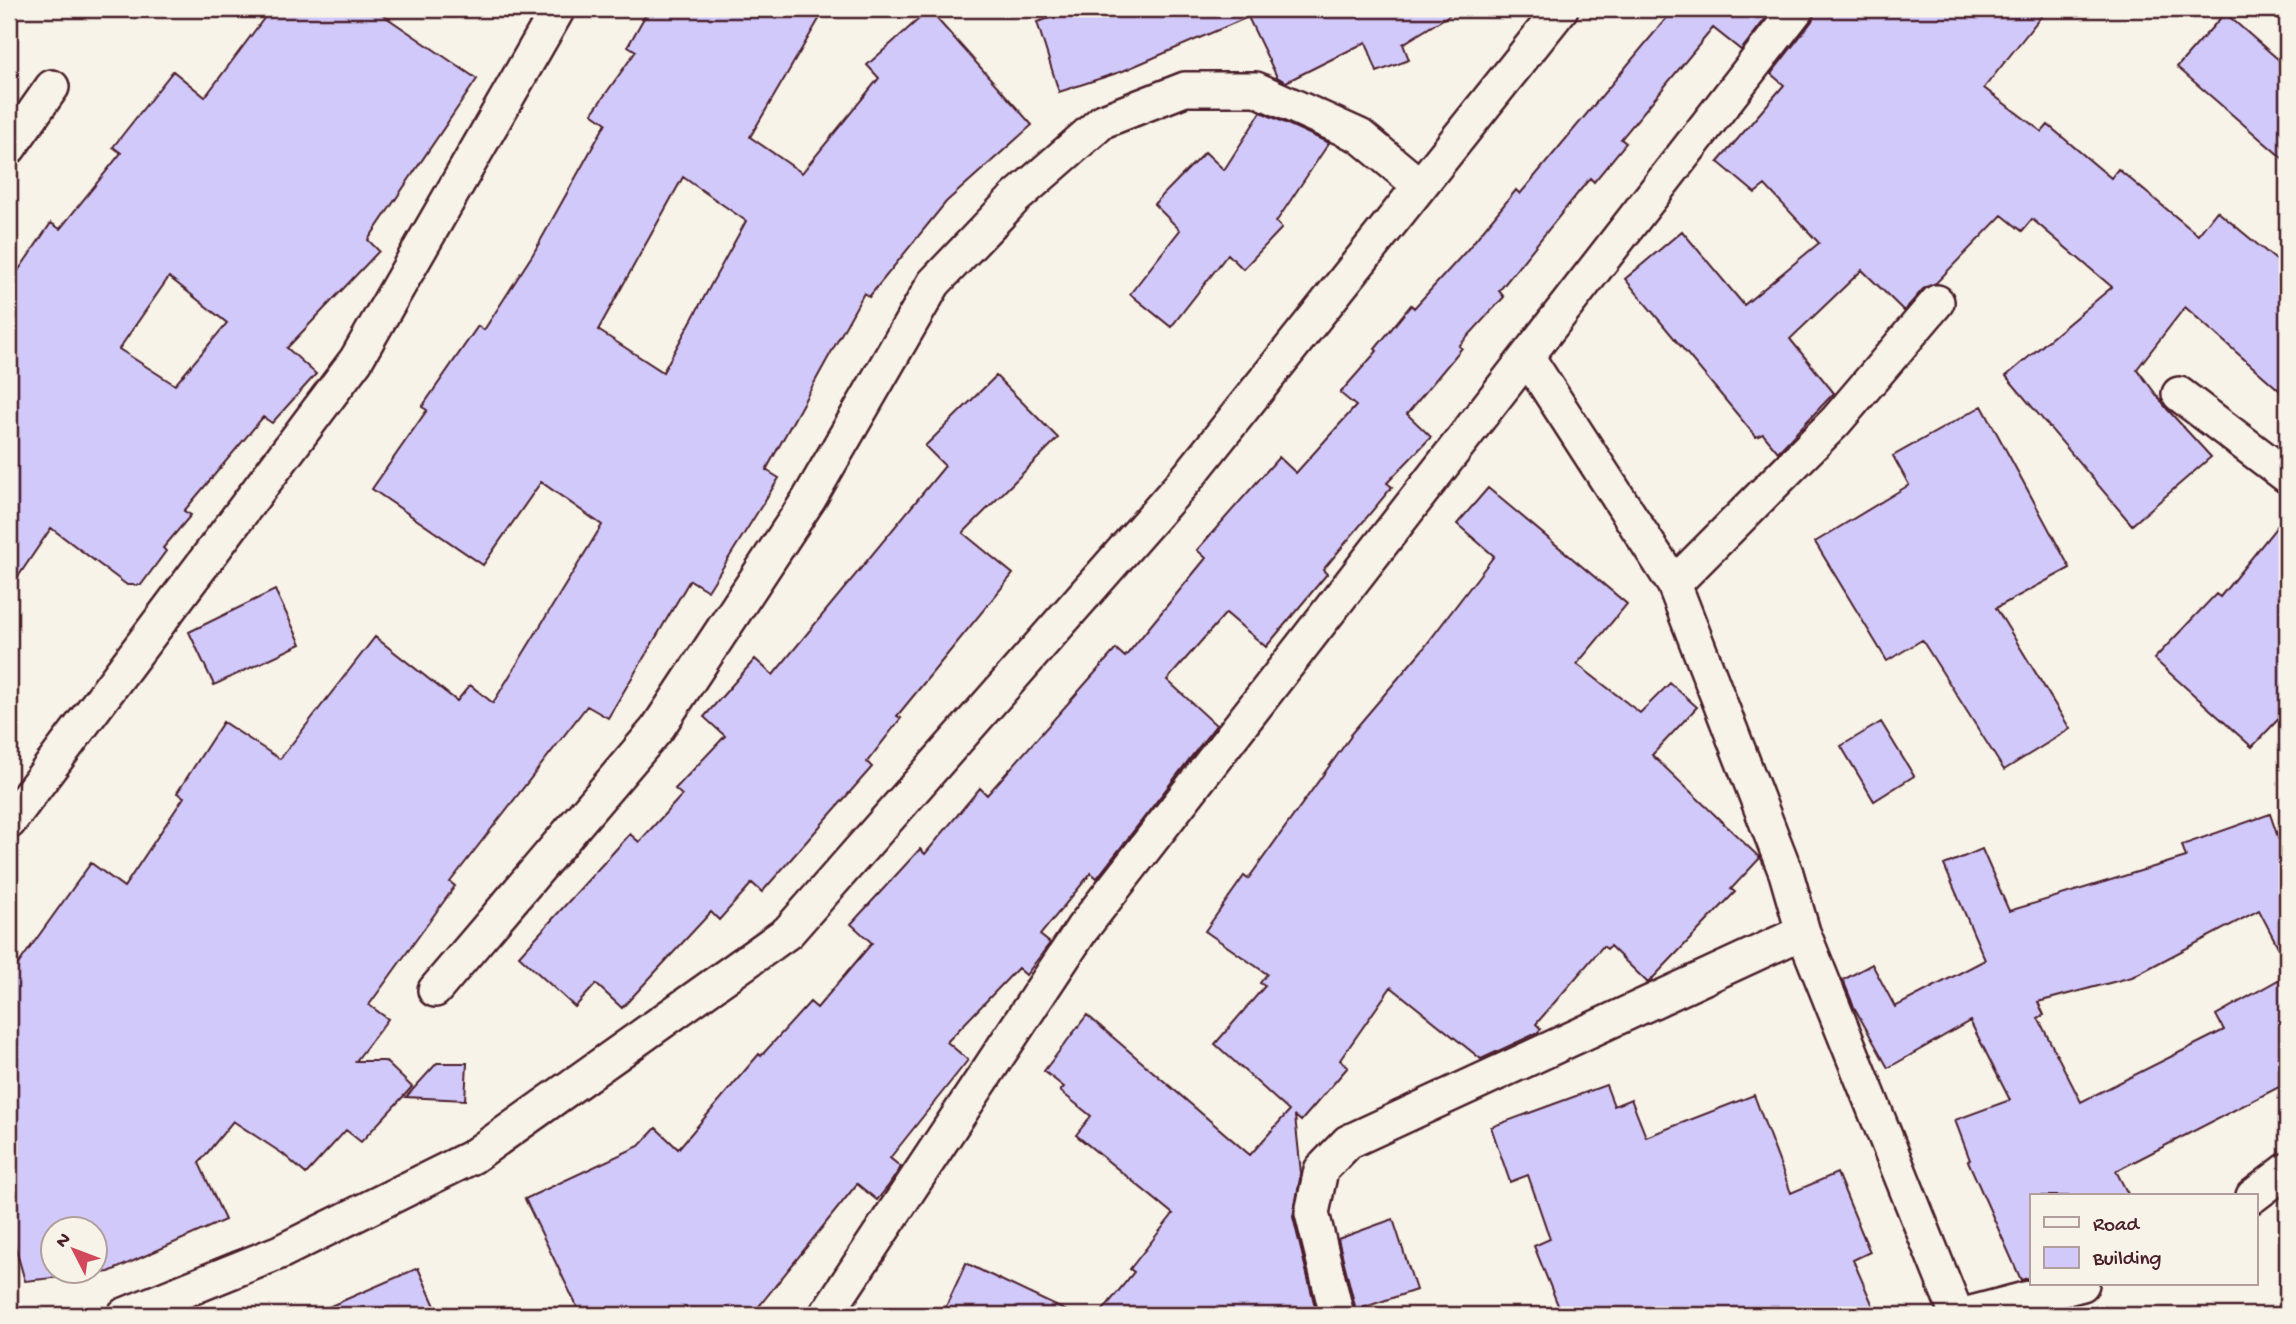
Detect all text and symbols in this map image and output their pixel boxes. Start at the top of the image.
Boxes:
legend [2030,1194,2258,1286]
text: Road [2093,1214,2141,1239]
north arrow [38,1216,108,1286]
text: N [51,1229,77,1253]
text: Building [2092,1248,2162,1273]

